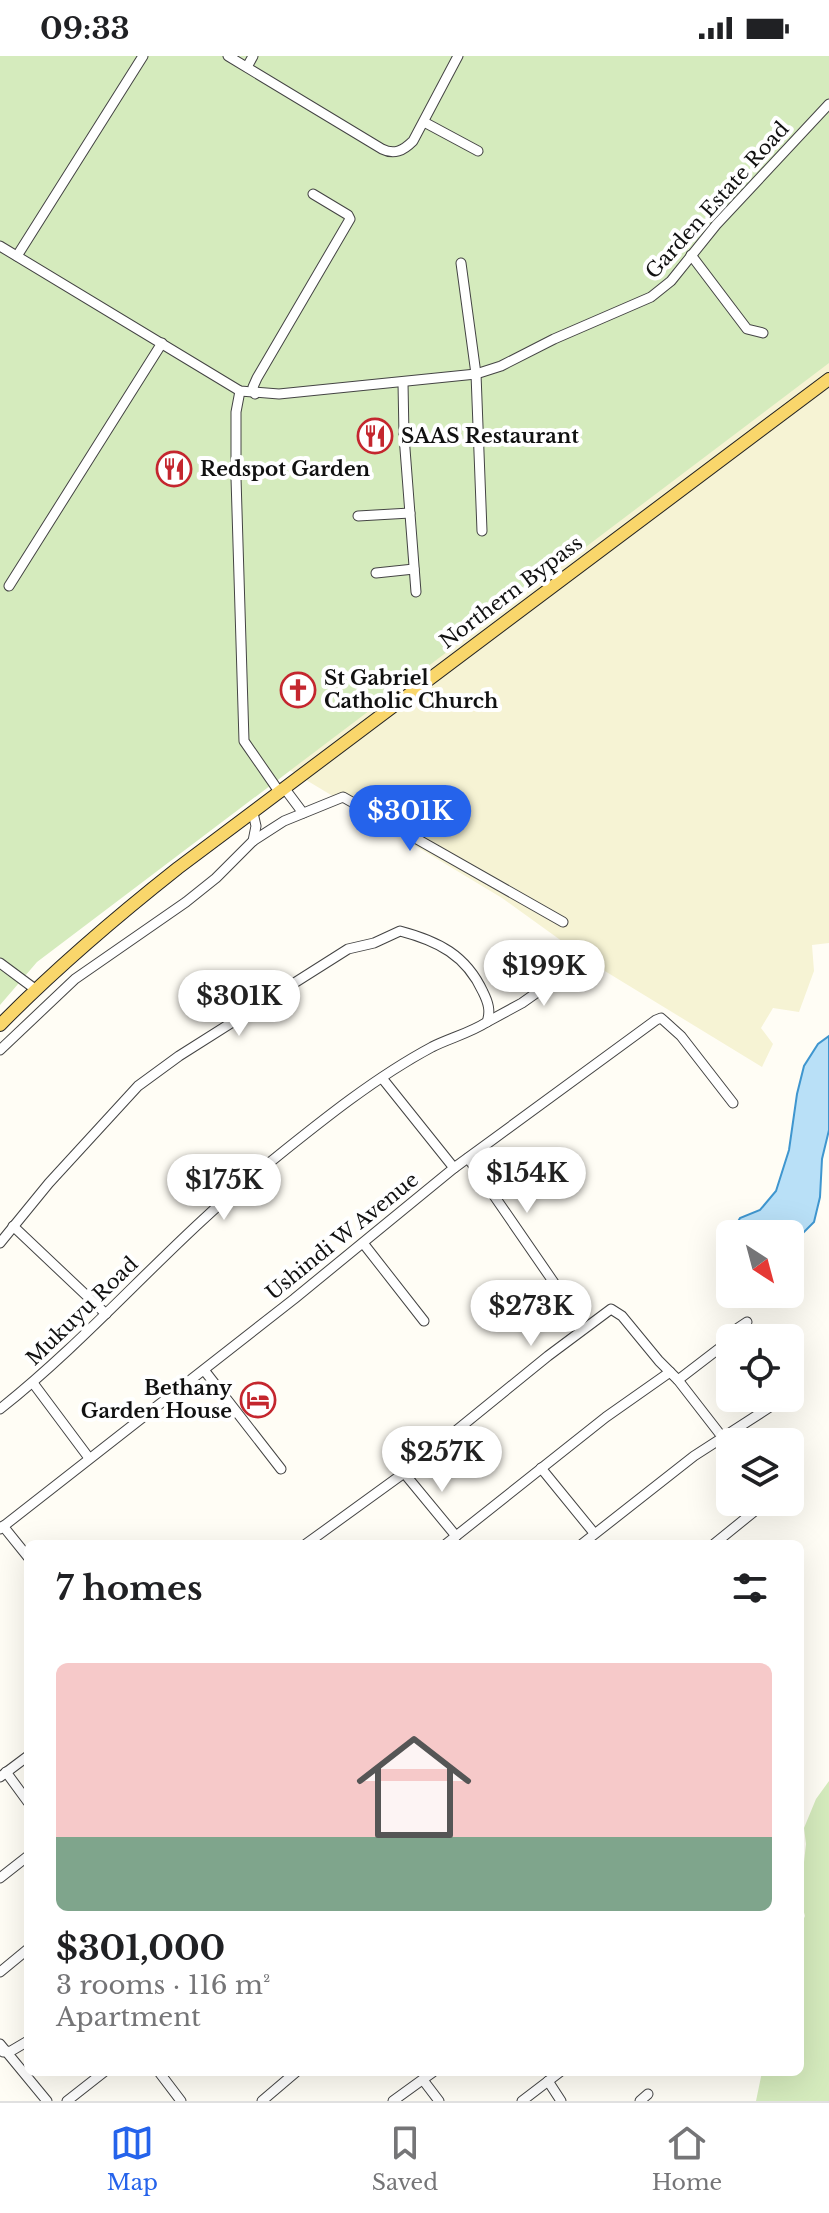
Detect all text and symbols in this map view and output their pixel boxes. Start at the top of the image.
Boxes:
text: 09:33 [40,10,130,47]
street label: Garden Estate Road [640,117,794,283]
restaurant icon: SAAS Restaurant [356,417,394,455]
place label: SAAS Restaurant [401,424,579,448]
restaurant icon: Redspot Garden [155,450,193,488]
place label: Redspot Garden [200,457,371,481]
street label: Northern Bypass [435,531,587,653]
place label: St Gabriel Catholic Church [324,666,499,713]
church icon: St Gabriel Catholic Church [279,671,317,709]
pin: $301K [354,785,466,853]
text: $301K [367,795,453,827]
pin: $199K [488,940,600,1008]
text: $199K [502,950,586,982]
pin: $301K [183,970,295,1038]
text: $301K [196,980,282,1012]
pin: $154K [471,1147,583,1215]
pin: $175K [168,1154,280,1222]
text: $154K [486,1157,568,1189]
text: $175K [185,1164,263,1196]
street label: Ushindi W Avenue [261,1167,423,1305]
north arrow [716,1220,804,1308]
map controls [716,1220,804,1516]
street label: Mukuyu Road [21,1252,143,1370]
pin: $273K [475,1280,587,1348]
text: $273K [488,1290,574,1322]
button: locate [716,1324,804,1412]
place label: Bethany Garden House [81,1376,233,1423]
hotel icon: Bethany Garden House [239,1381,277,1419]
pin: $257K [386,1426,498,1494]
button: layers [716,1428,804,1516]
text: $257K [400,1436,484,1468]
icon: filters [728,1566,772,1610]
text: 7 homes [56,1567,203,1609]
icon: home [342,1715,486,1859]
text: $301,000 [56,1927,225,1969]
text: 3 rooms · 116 m² [56,1969,270,2001]
text: Apartment [56,2001,201,2033]
tab: Map [107,2121,158,2196]
tab: Saved [372,2121,438,2196]
tab: Home [652,2121,722,2196]

